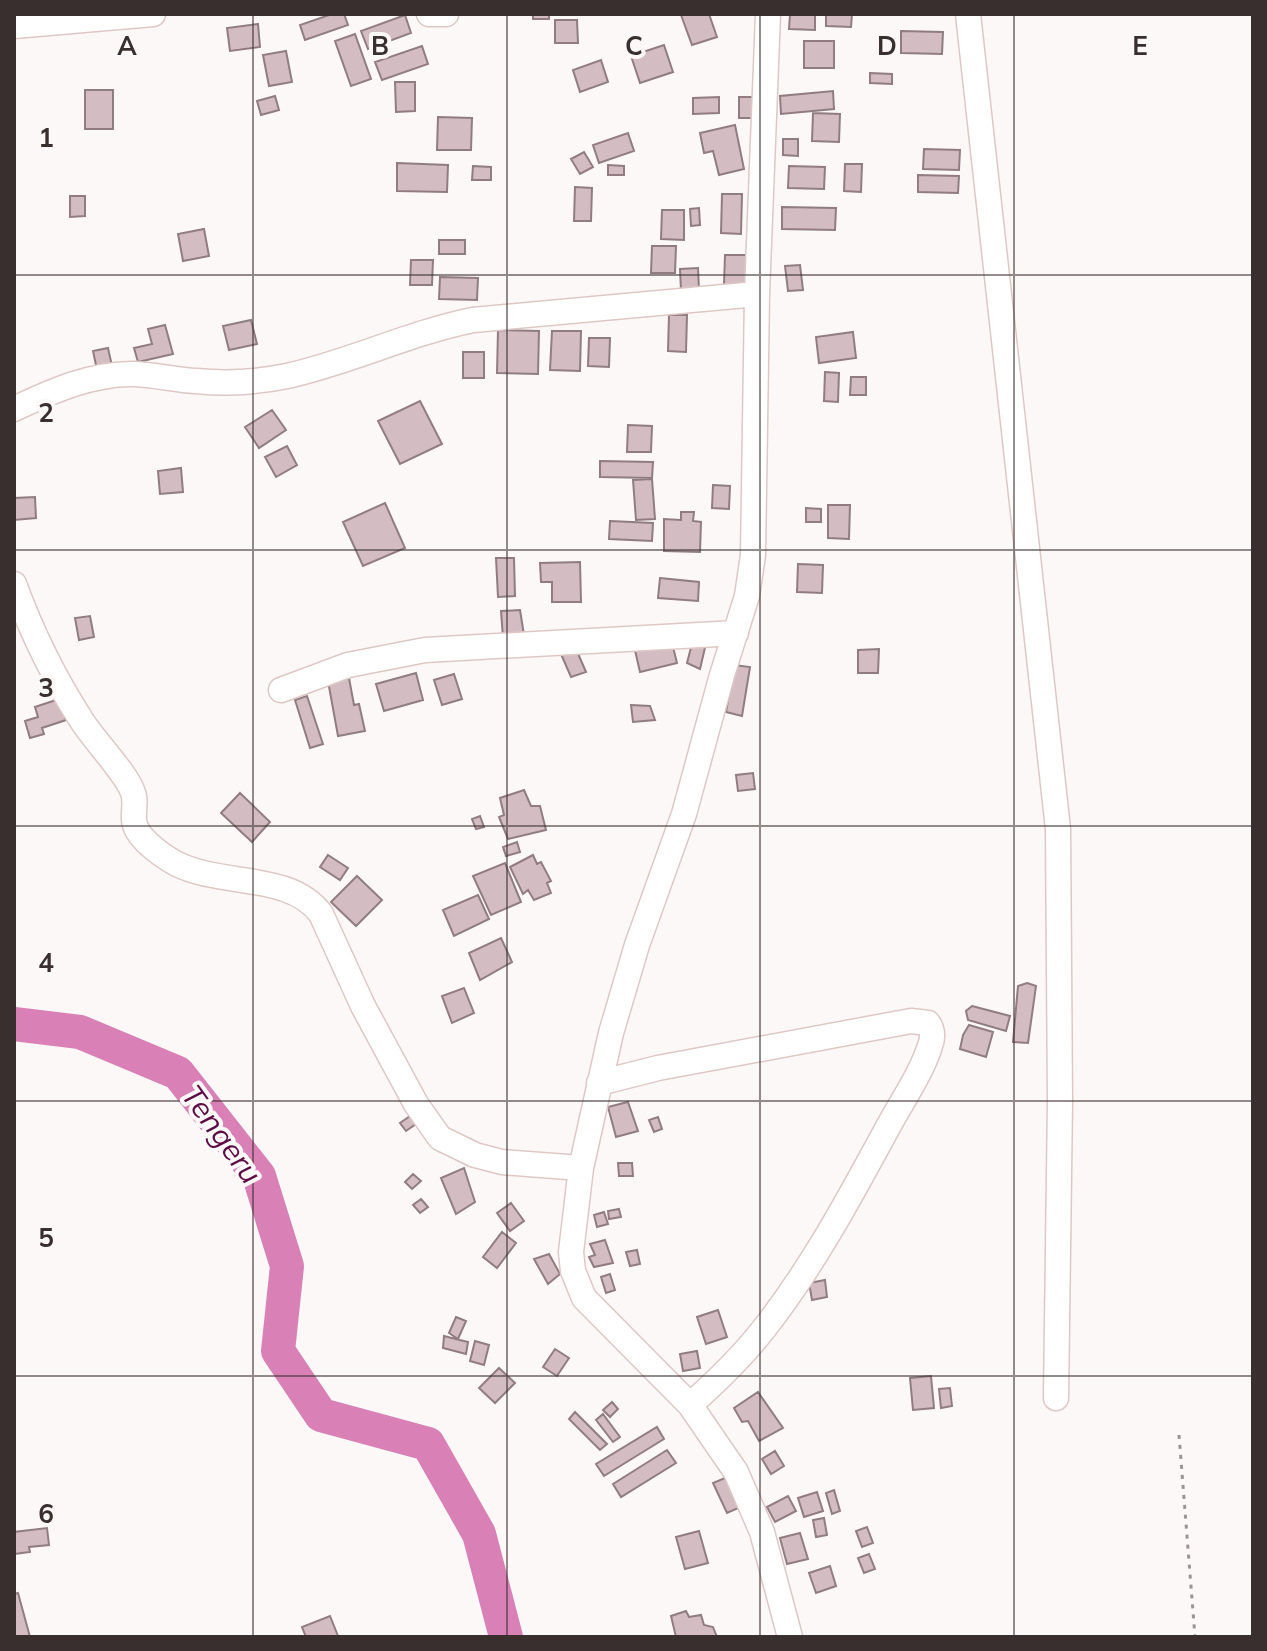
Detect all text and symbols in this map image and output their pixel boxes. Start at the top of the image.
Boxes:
text: A [117,29,137,62]
text: B [371,29,389,62]
text: C [625,29,643,62]
text: D [877,29,897,62]
text: E [1132,29,1148,62]
text: 1 [38,121,54,154]
text: 2 [38,396,54,429]
text: 3 [38,671,54,704]
text: 4 [38,946,54,979]
water label: Tengeru [174,1077,270,1191]
text: 5 [38,1221,54,1254]
text: 6 [38,1497,54,1530]

